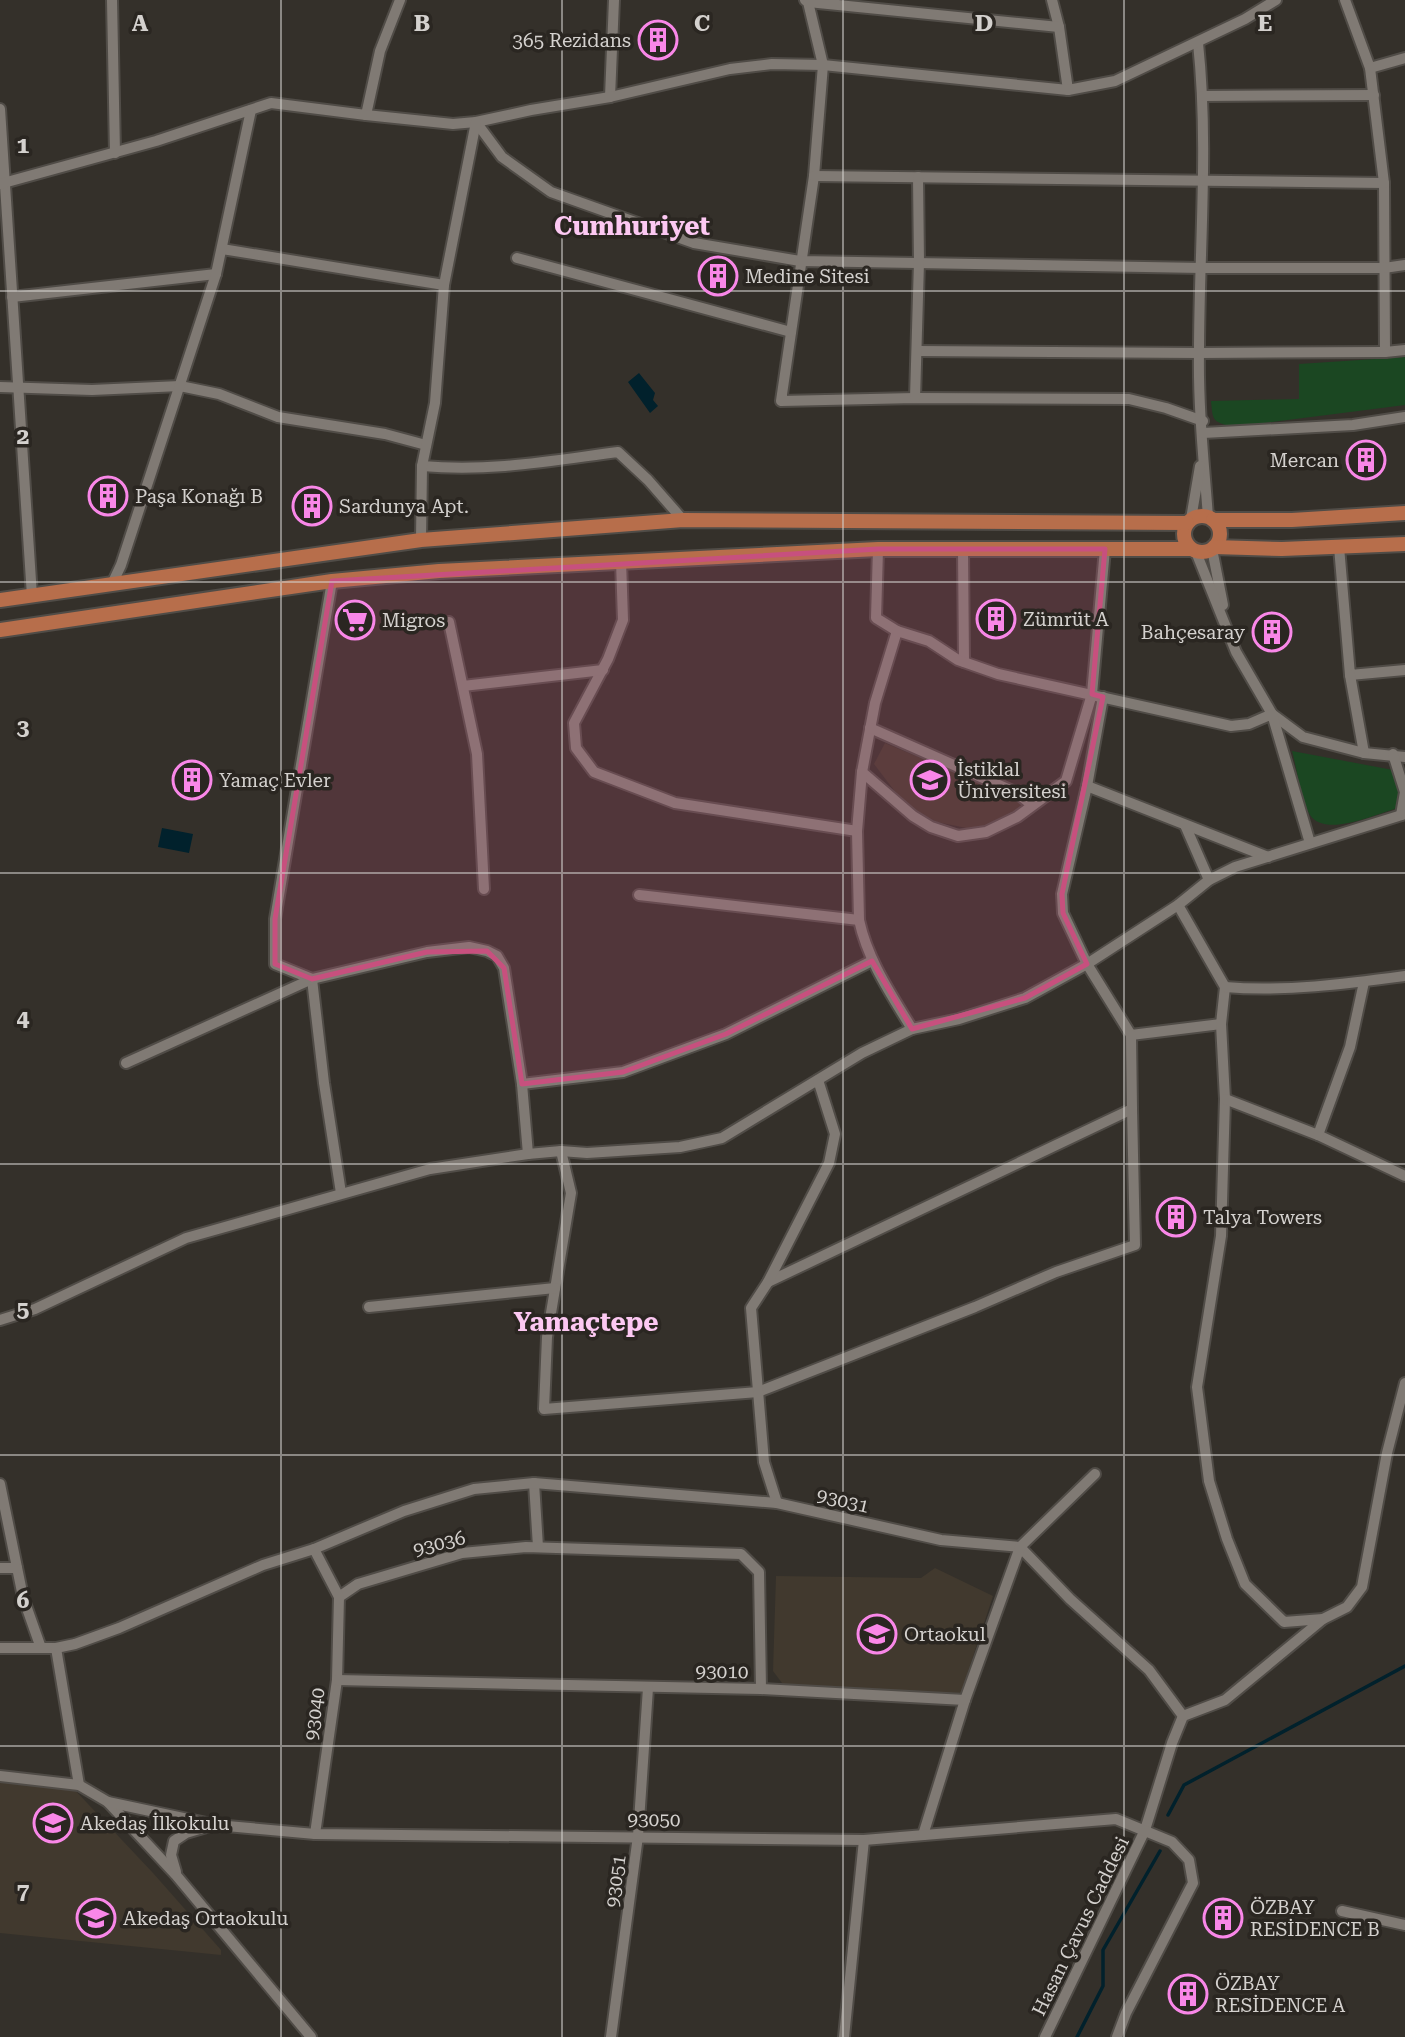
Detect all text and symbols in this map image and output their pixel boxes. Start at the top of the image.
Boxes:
text: A [132,10,149,37]
text: B [414,10,430,37]
text: C [694,10,710,37]
text: D [975,10,993,37]
text: E [1258,10,1272,37]
building icon: 365 Rezidans [637,19,679,61]
place label: 365 Rezidans [512,29,631,52]
text: 1 [17,132,30,159]
district label: Cumhuriyet [554,211,711,241]
building icon: Medine Sitesi [697,255,739,297]
place label: Medine Sitesi [745,265,870,288]
text: 2 [17,423,29,450]
building icon: Mercan [1345,439,1387,481]
place label: Mercan [1270,449,1339,472]
building icon: Paşa Konağı B [87,475,129,517]
place label: Paşa Konağı B [135,485,263,508]
building icon: Sardunya Apt. [291,485,333,527]
place label: Sardunya Apt. [339,495,469,518]
building icon: Zümrüt A [975,598,1017,640]
supermarket icon: Migros [334,599,376,641]
place label: Zümrüt A [1023,608,1110,631]
place label: Migros [382,609,445,632]
building icon: Bahçesaray [1251,611,1293,653]
place label: Bahçesaray [1141,621,1246,644]
text: 3 [17,714,30,741]
place label: İstiklal Üniversitesi [957,758,1067,803]
building icon: Yamaç Evler [171,759,213,801]
school or university icon: İstiklal Üniversitesi [909,759,951,801]
place label: Yamaç Evler [219,769,331,792]
text: 4 [17,1005,30,1032]
building icon: Talya Towers [1155,1196,1197,1238]
place label: Talya Towers [1203,1206,1322,1229]
text: 5 [17,1296,30,1323]
district label: Yamaçtepe [514,1307,658,1337]
street label: 93031 [814,1483,871,1518]
street label: 93036 [411,1526,468,1561]
text: 6 [17,1587,30,1614]
school or university icon: Ortaokul [856,1613,898,1655]
place label: Ortaokul [904,1623,986,1646]
street label: 93010 [695,1660,749,1683]
street label: 93040 [299,1686,330,1742]
school or university icon: Akedaş İlkokulu [32,1802,74,1844]
street label: 93050 [627,1808,681,1831]
place label: Akedaş İlkokulu [80,1812,230,1835]
street label: Hasan Çavus Caddesi [1027,1833,1134,2019]
street label: 93051 [600,1853,631,1909]
text: 7 [17,1878,30,1905]
place label: ÖZBAY RESİDENCE B [1250,1896,1380,1941]
school or university icon: Akedaş Ortaokulu [75,1897,117,1939]
building icon: ÖZBAY RESİDENCE B [1202,1897,1244,1939]
place label: Akedaş Ortaokulu [123,1907,288,1930]
place label: ÖZBAY RESİDENCE A [1215,1972,1346,2017]
building icon: ÖZBAY RESİDENCE A [1167,1973,1209,2015]

